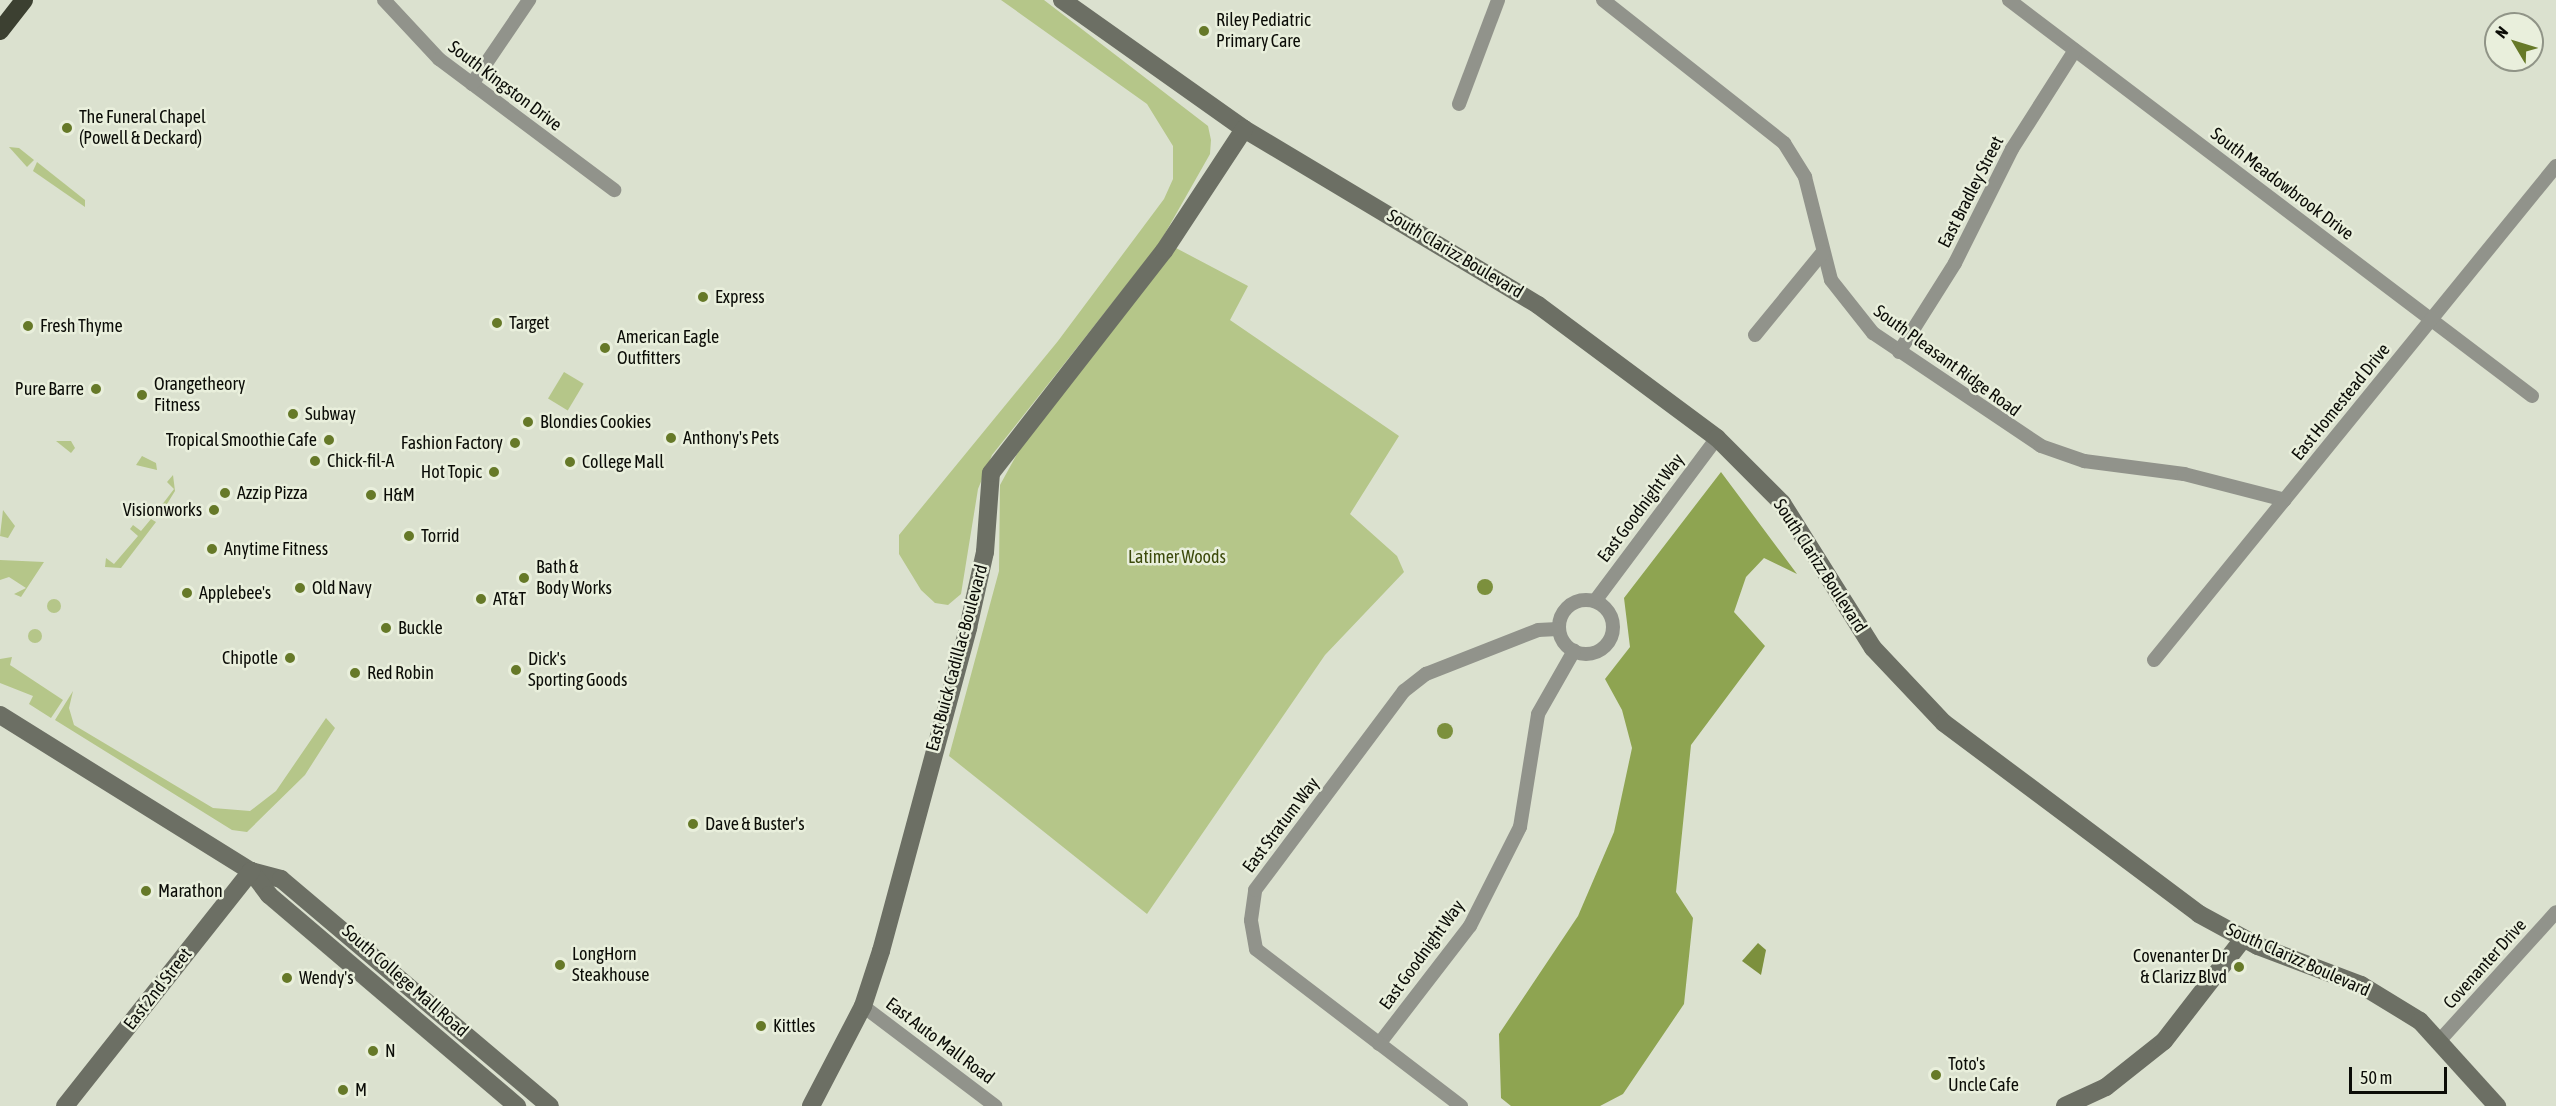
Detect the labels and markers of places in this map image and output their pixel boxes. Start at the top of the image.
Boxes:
place label: Riley Pediatric Primary Care [1216,10,1311,52]
marker: Riley Pediatric Primary Care [1197,24,1211,38]
place label: The Funeral Chapel (Powell & Deckard) [79,107,206,150]
marker: The Funeral Chapel (Powell & Deckard) [60,121,74,135]
place label: Express [715,286,765,308]
marker: Express [696,290,710,304]
place label: Target [509,312,550,334]
place label: Fresh Thyme [40,315,123,337]
marker: Target [490,316,504,330]
marker: Fresh Thyme [21,319,35,333]
place label: American Eagle Outfitters [617,327,719,370]
marker: American Eagle Outfitters [598,341,612,355]
place label: Orangetheory Fitness [154,374,245,416]
place label: Pure Barre [15,378,84,400]
marker: Pure Barre [89,382,103,396]
marker: Orangetheory Fitness [135,388,149,402]
place label: Subway [305,403,356,425]
marker: Subway [286,407,300,421]
place label: Blondies Cookies [540,411,651,433]
marker: Blondies Cookies [521,415,535,429]
place label: Anthony's Pets [683,427,779,449]
place label: Tropical Smoothie Cafe [166,429,317,451]
marker: Anthony's Pets [664,431,678,445]
place label: Fashion Factory [401,432,503,454]
marker: Tropical Smoothie Cafe [322,433,336,447]
marker: Fashion Factory [508,436,522,450]
place label: Chick-fil-A [327,450,394,472]
place label: College Mall [582,451,664,473]
marker: Chick-fil-A [308,454,322,468]
marker: College Mall [563,455,577,469]
place label: Hot Topic [421,461,482,483]
marker: Hot Topic [487,465,501,479]
place label: Azzip Pizza [237,482,308,504]
place label: H&M [383,484,415,506]
marker: Azzip Pizza [218,486,232,500]
marker: H&M [364,488,378,502]
place label: Visionworks [123,499,202,521]
marker: Visionworks [207,503,221,517]
place label: Torrid [421,525,460,547]
marker: Torrid [402,529,416,543]
place label: Anytime Fitness [224,538,328,560]
marker: Anytime Fitness [205,542,219,556]
place label: Bath & Body Works [536,557,612,600]
marker: Bath & Body Works [517,571,531,585]
place label: Old Navy [312,577,372,599]
marker: Old Navy [293,581,307,595]
place label: Applebee's [199,582,271,604]
marker: Applebee's [180,586,194,600]
place label: AT&T [493,588,526,610]
marker: AT&T [474,592,488,606]
place label: Buckle [398,617,443,639]
marker: Buckle [379,621,393,635]
place label: Chipotle [222,647,278,669]
place label: Dick's Sporting Goods [528,649,627,692]
marker: Chipotle [283,651,297,665]
place label: Red Robin [367,662,434,684]
marker: Dick's Sporting Goods [509,663,523,677]
marker: Red Robin [348,666,362,680]
place label: Dave & Buster's [705,813,805,835]
marker: Dave & Buster's [686,817,700,831]
place label: Marathon [158,880,223,902]
marker: Marathon [139,884,153,898]
place label: LongHorn Steakhouse [572,944,649,986]
place label: Covenanter Dr & Clarizz Blvd [2133,946,2227,988]
marker: LongHorn Steakhouse [553,958,567,972]
marker: Covenanter Dr & Clarizz Blvd [2232,960,2246,974]
place label: Wendy's [299,967,354,989]
marker: Wendy's [280,971,294,985]
place label: Kittles [773,1015,815,1037]
marker: Kittles [754,1019,768,1033]
place label: N [385,1040,396,1062]
marker: N [366,1044,380,1058]
place label: Toto's Uncle Cafe [1948,1054,2019,1096]
marker: Toto's Uncle Cafe [1929,1068,1943,1082]
place label: M [355,1079,367,1101]
marker: M [336,1083,350,1097]

